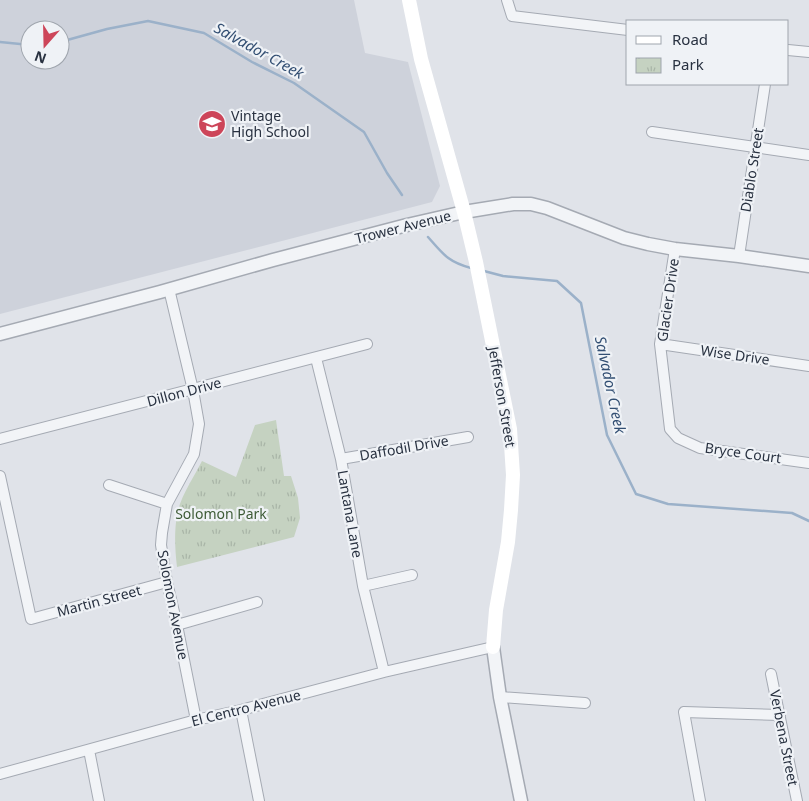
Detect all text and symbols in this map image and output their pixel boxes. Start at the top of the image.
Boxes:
water label: Salvador Creek [211,17,308,83]
north arrow [20,20,70,70]
legend [626,20,789,85]
text: Road [672,29,708,49]
text: N [32,47,49,69]
text: Park [672,54,704,74]
place label: Vintage High School [231,106,310,141]
school or university icon: Vintage High School [197,109,227,139]
street label: Diablo Street [735,126,768,213]
street label: Trower Avenue [353,205,453,248]
street label: Glacier Drive [652,257,683,343]
water label: Salvador Creek [591,334,631,436]
street label: Wise Drive [699,340,771,369]
street label: Jefferson Street [484,343,521,449]
street label: Dillon Drive [144,372,223,411]
street label: Daffodil Drive [358,430,450,465]
street label: Bryce Court [704,438,783,467]
street label: Lantana Lane [333,469,368,559]
park label: Solomon Park [175,504,267,523]
street label: Solomon Avenue [154,548,193,661]
street label: Martin Street [55,580,143,621]
street label: El Centro Avenue [189,685,303,730]
street label: Verbena Street [766,688,803,788]

